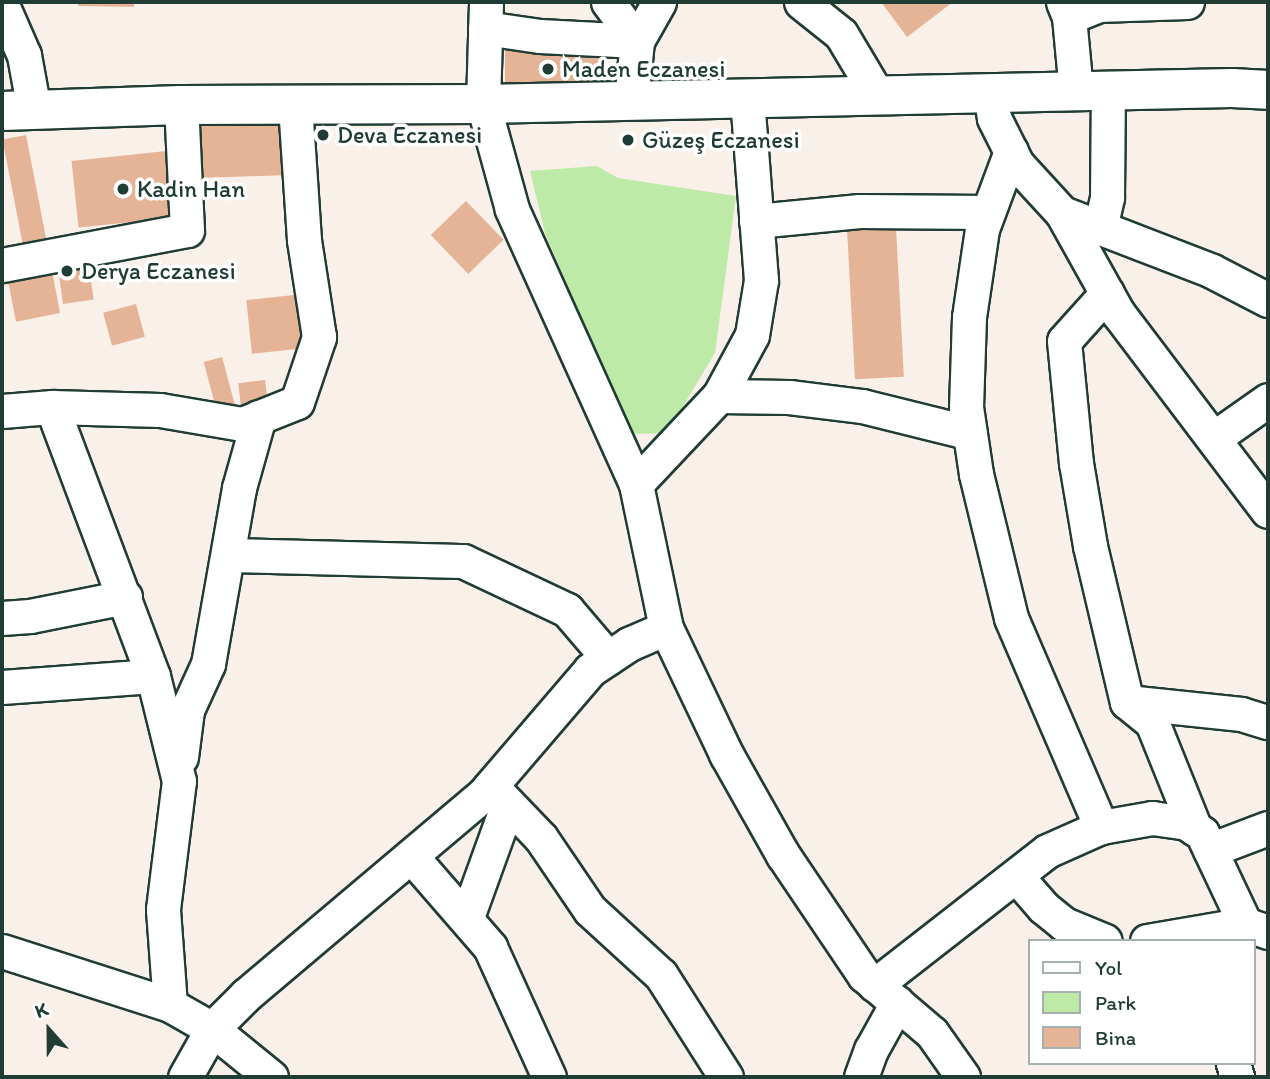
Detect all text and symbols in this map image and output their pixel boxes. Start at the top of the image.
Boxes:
place label: Maden Eczanesi [562,55,726,83]
marker: Maden Eczanesi [540,61,556,77]
place label: Deva Eczanesi [337,121,482,149]
place label: Güzeş Eczanesi [642,126,800,154]
marker: Deva Eczanesi [315,127,331,143]
marker: Güzeş Eczanesi [620,132,636,148]
place label: Kadin Han [137,175,245,203]
marker: Kadin Han [115,181,131,197]
place label: Derya Eczanesi [81,257,236,285]
marker: Derya Eczanesi [59,263,75,279]
legend [1028,939,1256,1065]
text: Yol [1095,955,1122,980]
text: Park [1095,990,1136,1015]
north arrow [14,995,84,1065]
text: K [31,997,51,1023]
text: Bina [1095,1025,1136,1050]

